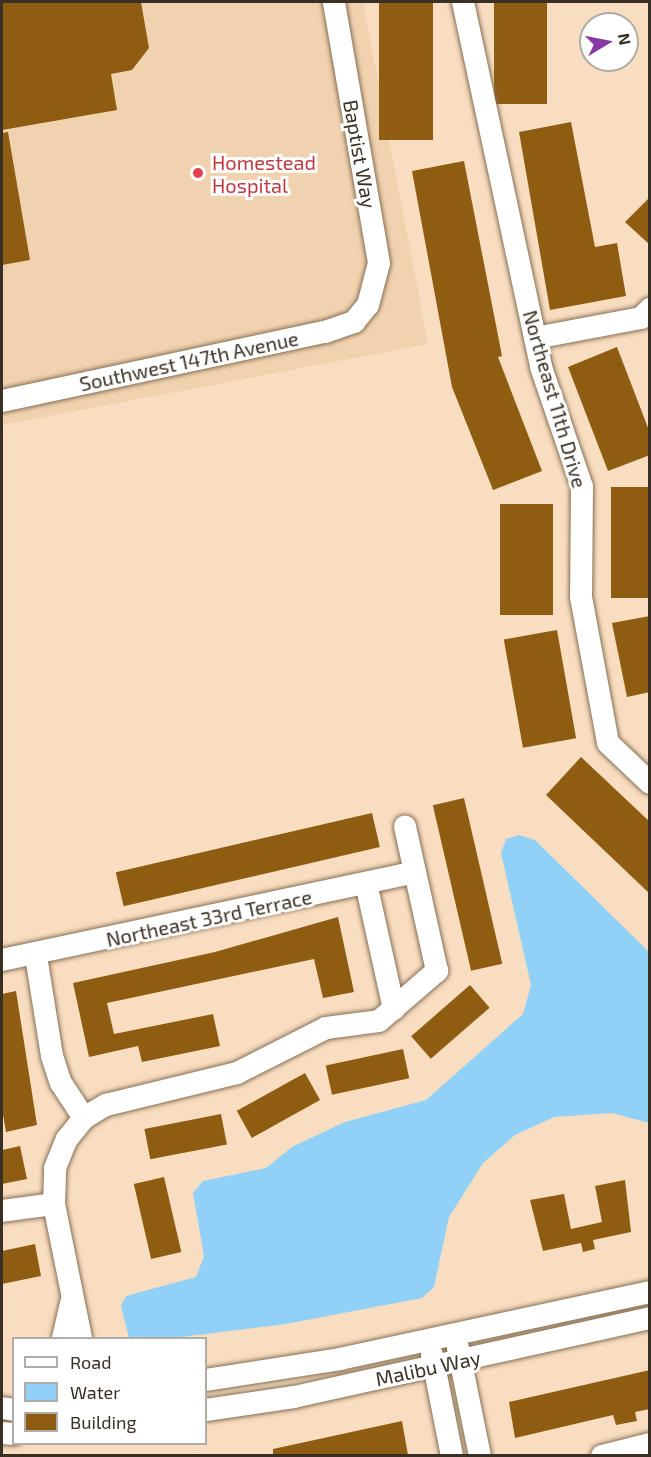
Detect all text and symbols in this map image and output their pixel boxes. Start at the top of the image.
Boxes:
north arrow [579,12,639,72]
text: N [615,32,636,46]
street label: Baptist Way [339,98,381,210]
place label: Homestead Hospital [212,150,316,197]
marker: Homestead Hospital [189,164,207,182]
street label: Northeast 11th Drive [518,307,592,491]
street label: Southwest 147th Avenue [77,326,301,396]
street label: Northeast 33rd Terrace [104,884,314,952]
legend [12,1337,207,1445]
street label: Malibu Way [373,1345,483,1391]
text: Road [70,1351,111,1373]
text: Water [70,1381,120,1403]
text: Building [70,1411,137,1433]

